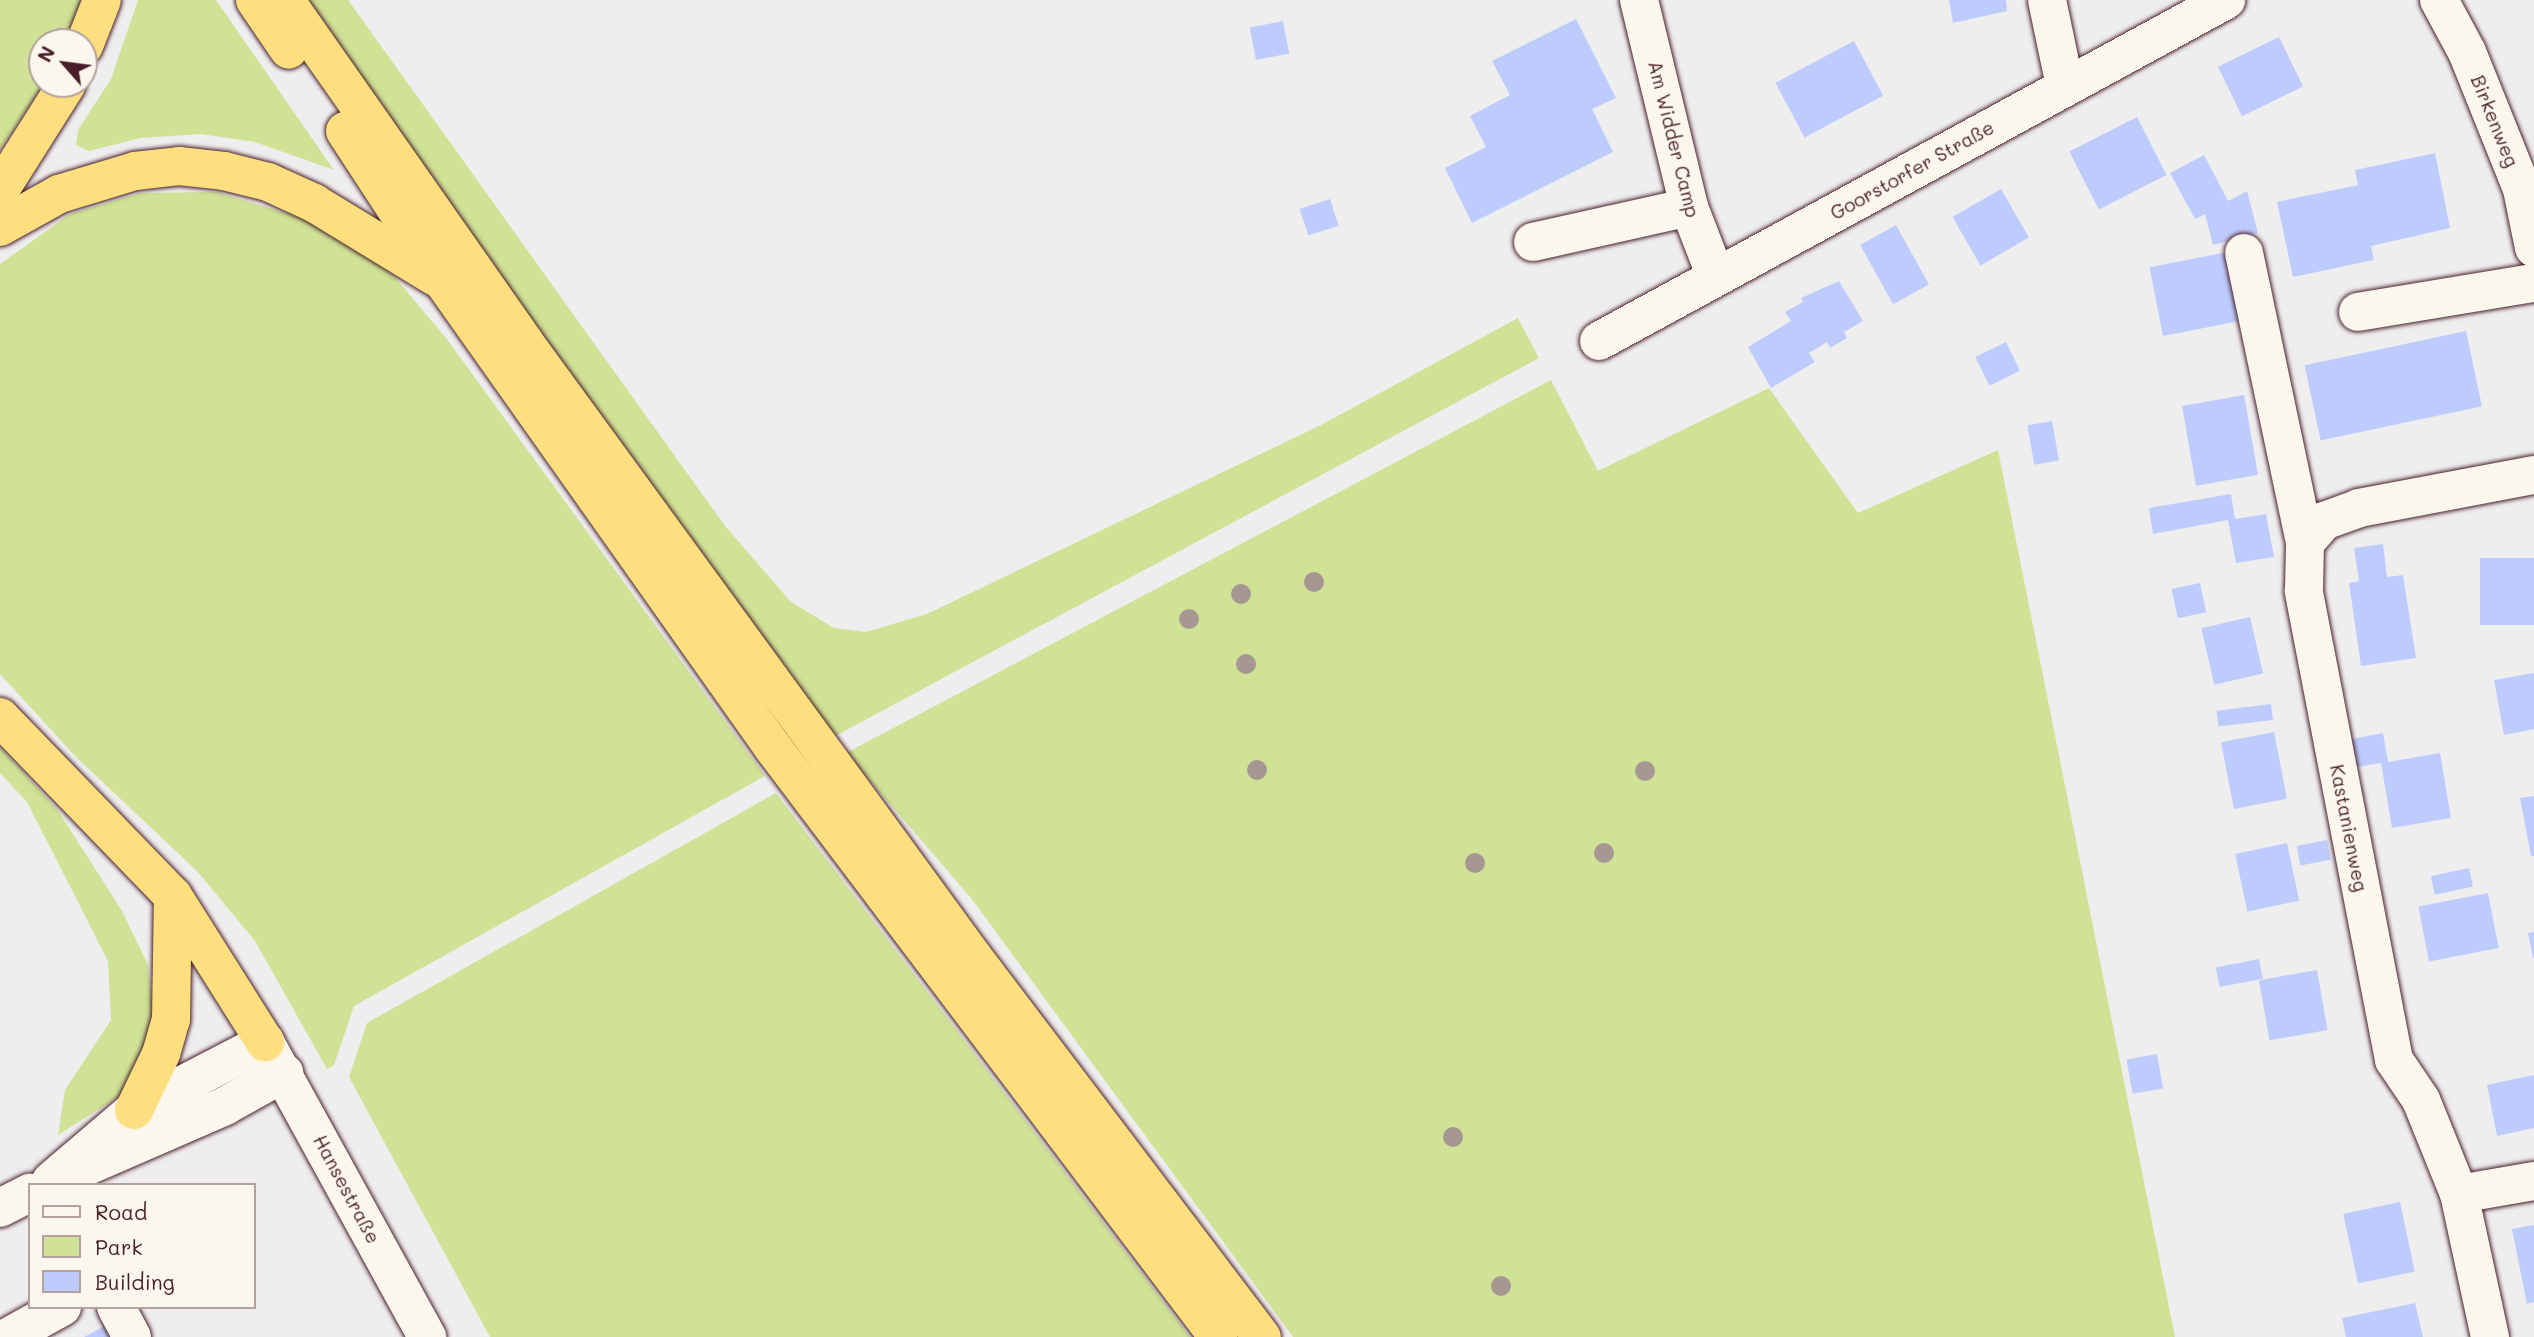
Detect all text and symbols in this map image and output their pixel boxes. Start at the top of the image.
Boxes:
north arrow [28,28,98,98]
text: N [31,42,60,66]
street label: Am Widder Camp [1644,58,1704,220]
street label: Birkenweg [2466,72,2524,170]
street label: Goorstorfer Straße [1826,116,1998,224]
street label: Kastanienweg [2326,763,2372,893]
street label: Hansestraße [309,1131,385,1247]
legend [28,1183,256,1309]
text: Road [95,1198,147,1225]
text: Park [95,1233,143,1260]
text: Building [95,1268,175,1295]

